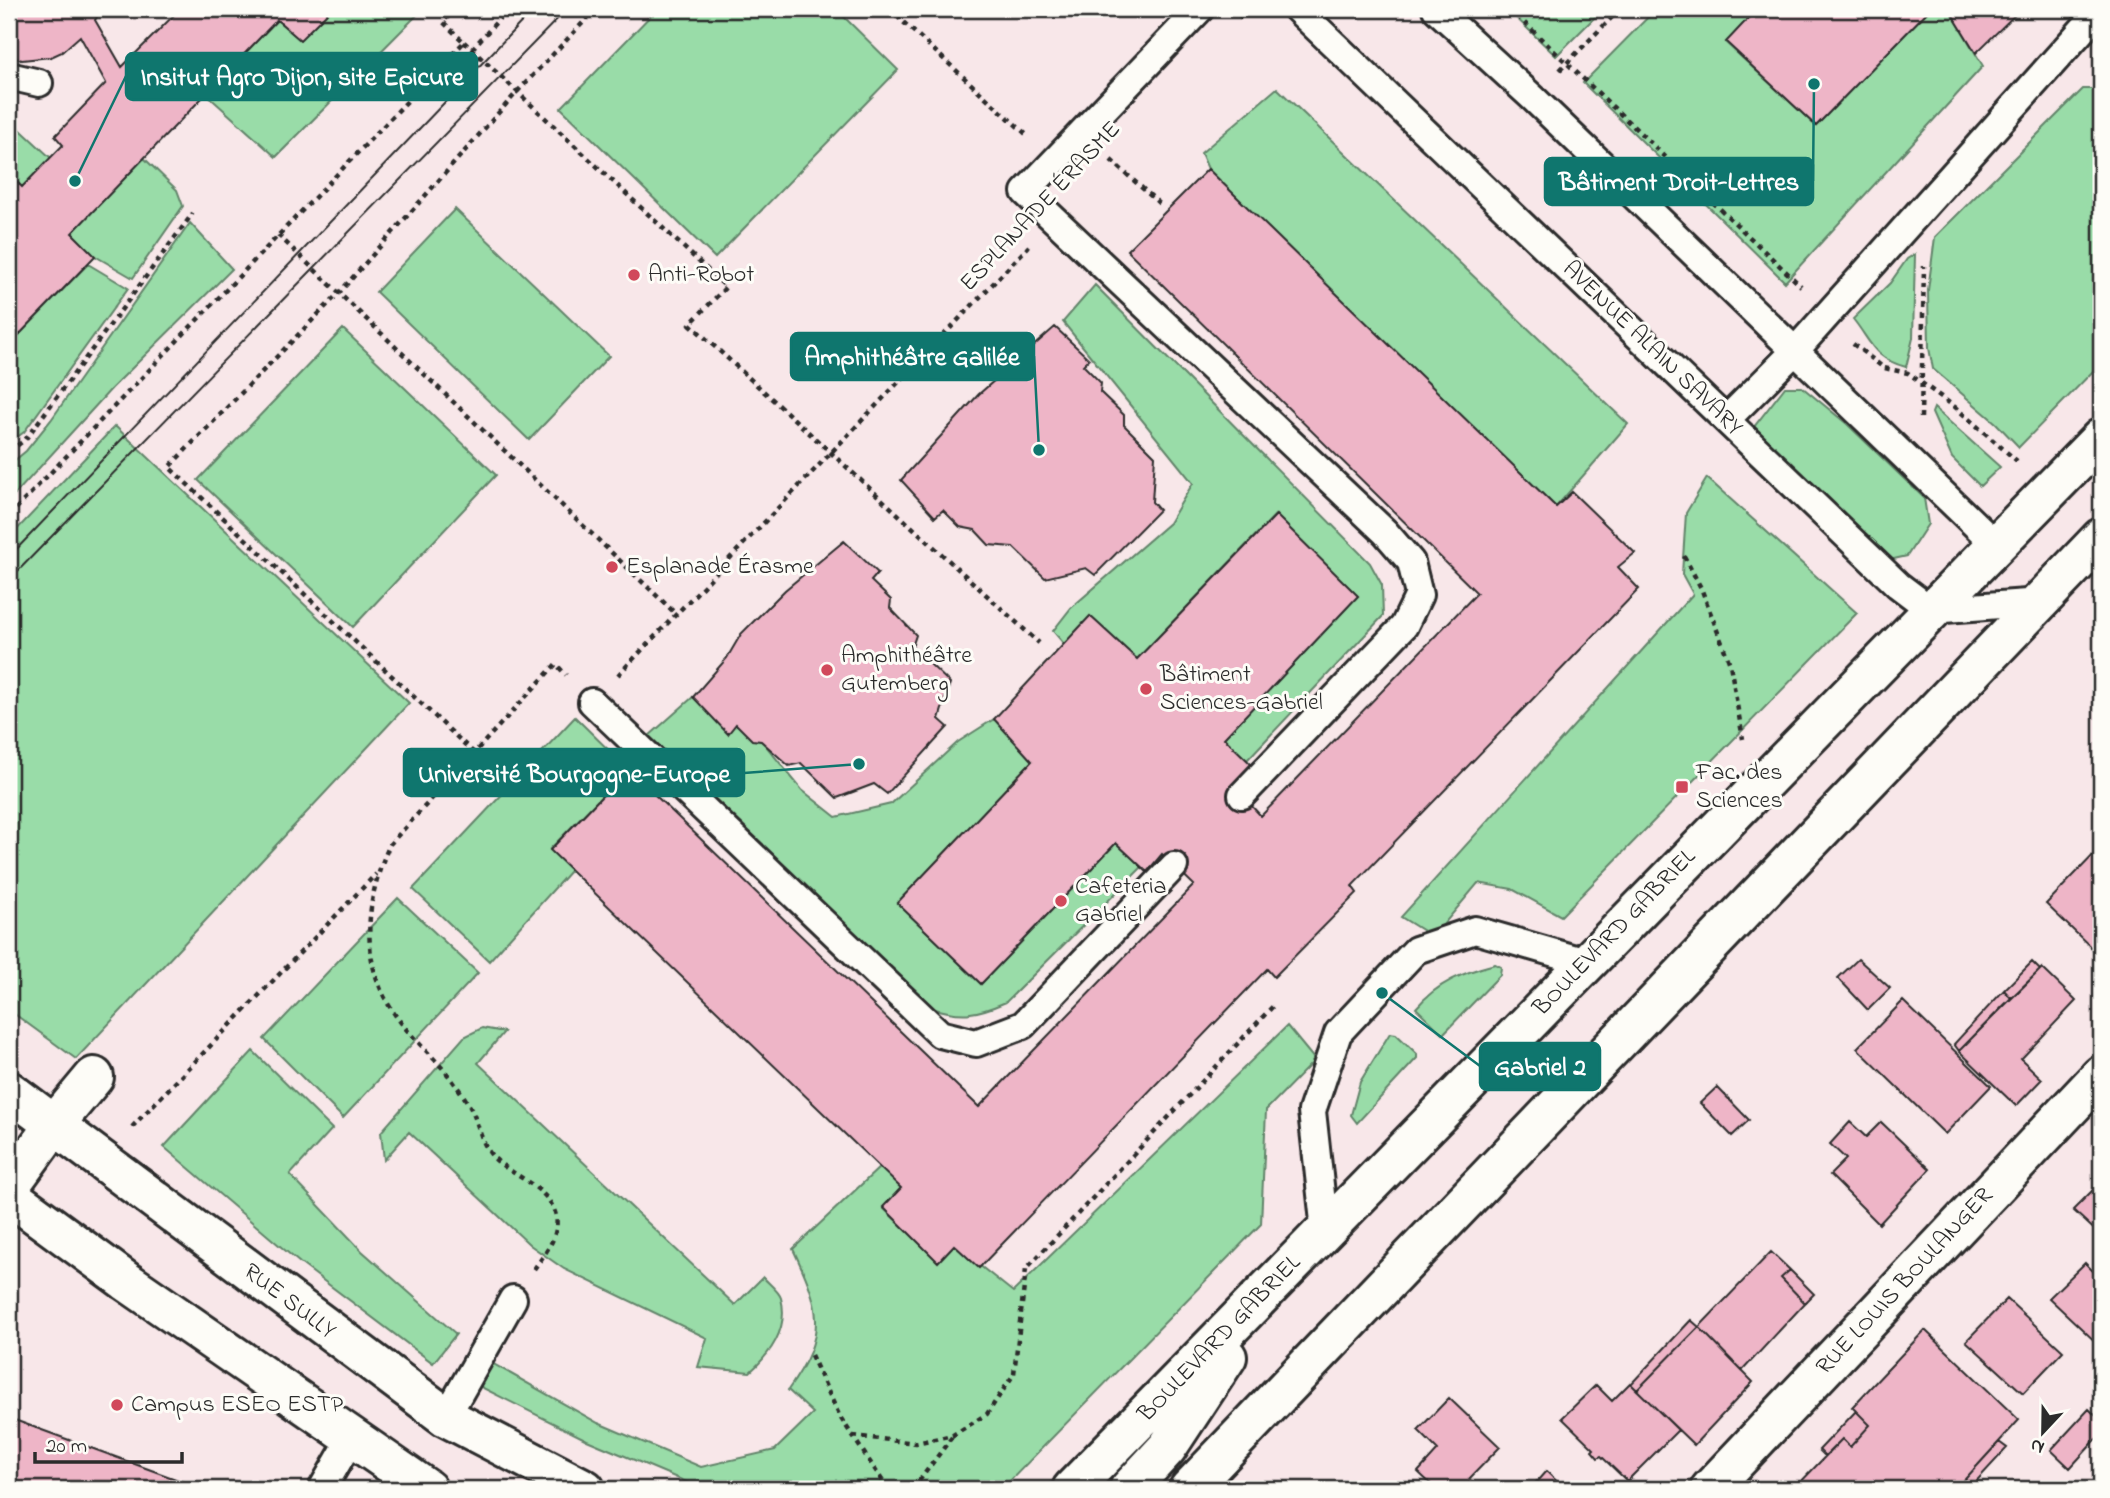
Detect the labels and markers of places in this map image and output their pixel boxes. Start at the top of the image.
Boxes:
callout: Insitut Agro Dijon, site Epicure [126,53,477,100]
callout: Bâtiment Droit-Lettres [1545,158,1813,205]
place label: Anti-Robot [648,258,754,293]
marker: Anti-Robot [626,267,642,283]
callout: Amphithéâtre Galilée [791,333,1034,380]
place label: Esplanade Érasme [626,550,814,585]
marker: Esplanade Érasme [604,559,620,575]
place label: Amphithéâtre Gutemberg [841,639,972,702]
place label: Bâtiment Sciences-Gabriel [1159,658,1323,721]
marker: Amphithéâtre Gutemberg [819,662,835,678]
marker: Bâtiment Sciences-Gabriel [1138,681,1154,697]
callout: Université Bourgogne-Europe [404,749,744,796]
place label: Fac. des Sciences [1695,756,1783,819]
marker: Fac. des Sciences [1674,779,1690,795]
place label: Cafeteria Gabriel [1075,870,1167,933]
marker: Cafeteria Gabriel [1053,893,1069,909]
callout: Gabriel 2 [1480,1043,1600,1090]
place label: Campus ESEO ESTP [131,1388,344,1423]
marker: Campus ESEO ESTP [109,1397,125,1413]

